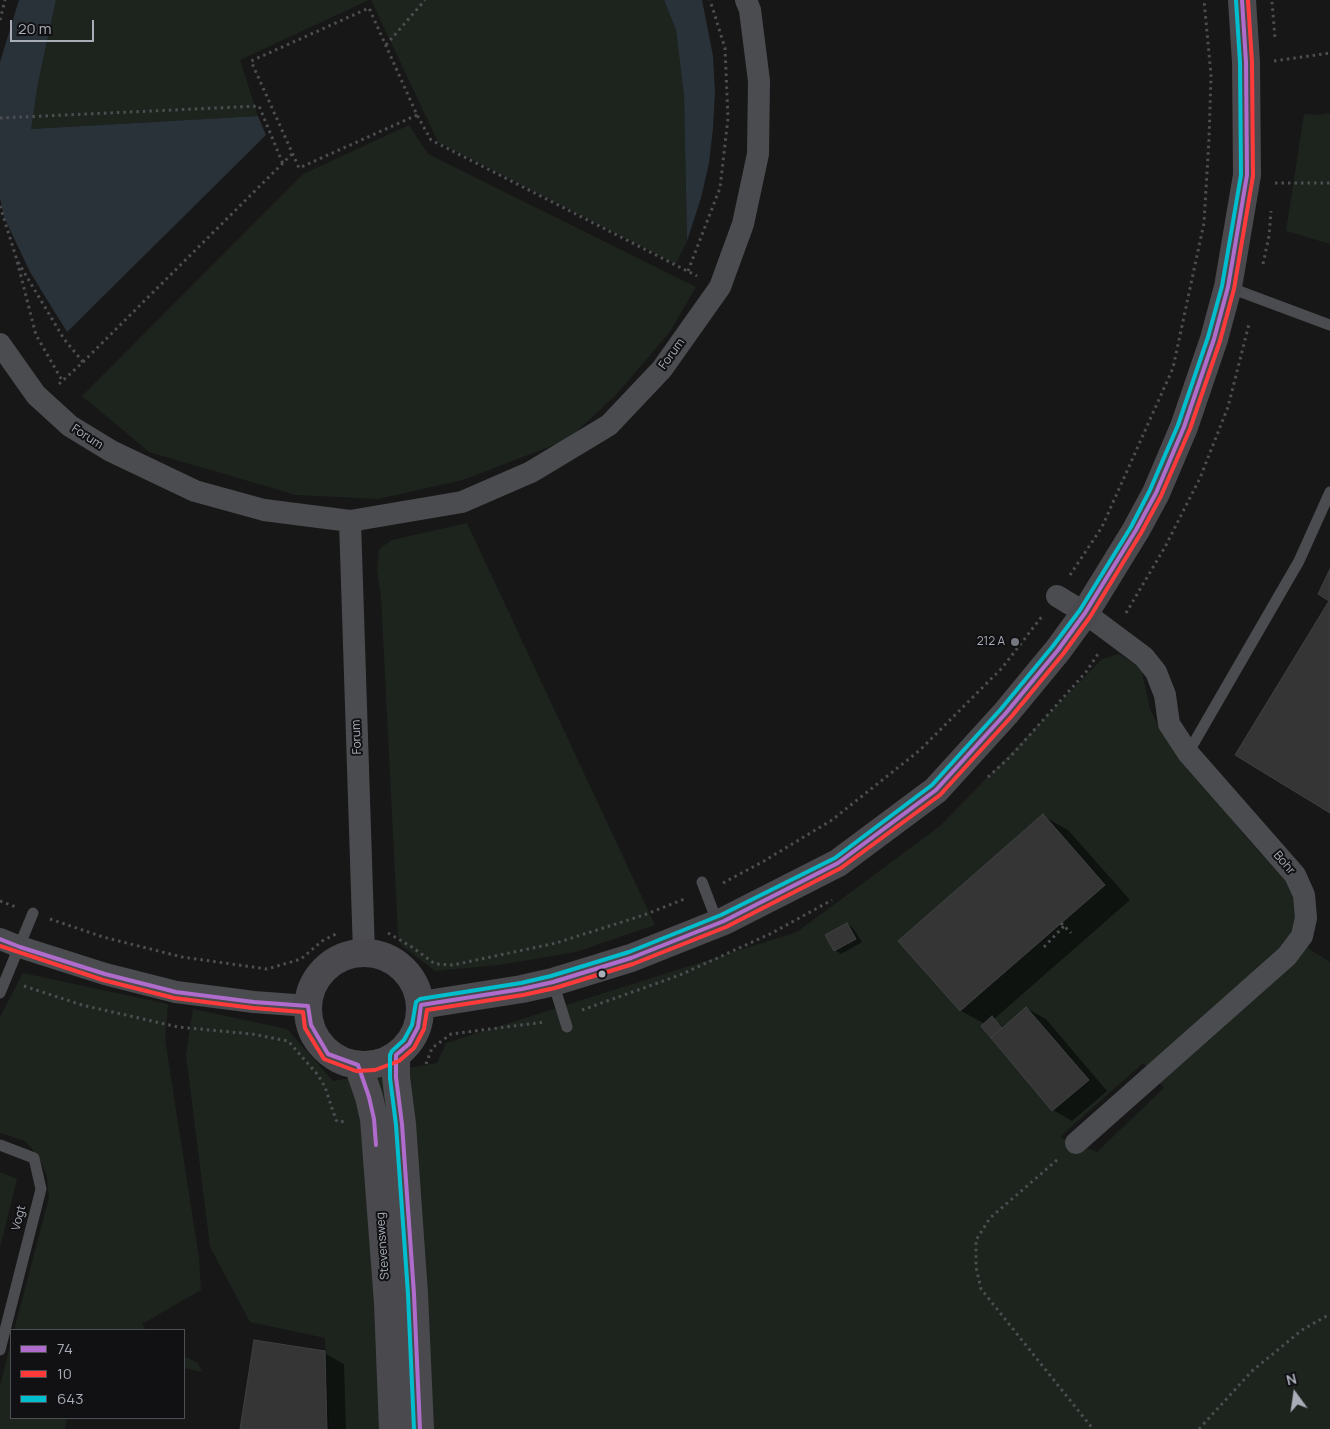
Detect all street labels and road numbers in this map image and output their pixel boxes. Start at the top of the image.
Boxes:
street label: Forum [656,336,688,372]
street label: Forum [69,422,105,452]
street label: Forum [349,719,365,755]
street label: Bohr [1270,848,1298,878]
street label: Vogt [9,1204,29,1232]
street label: Stevensweg [373,1212,393,1280]

